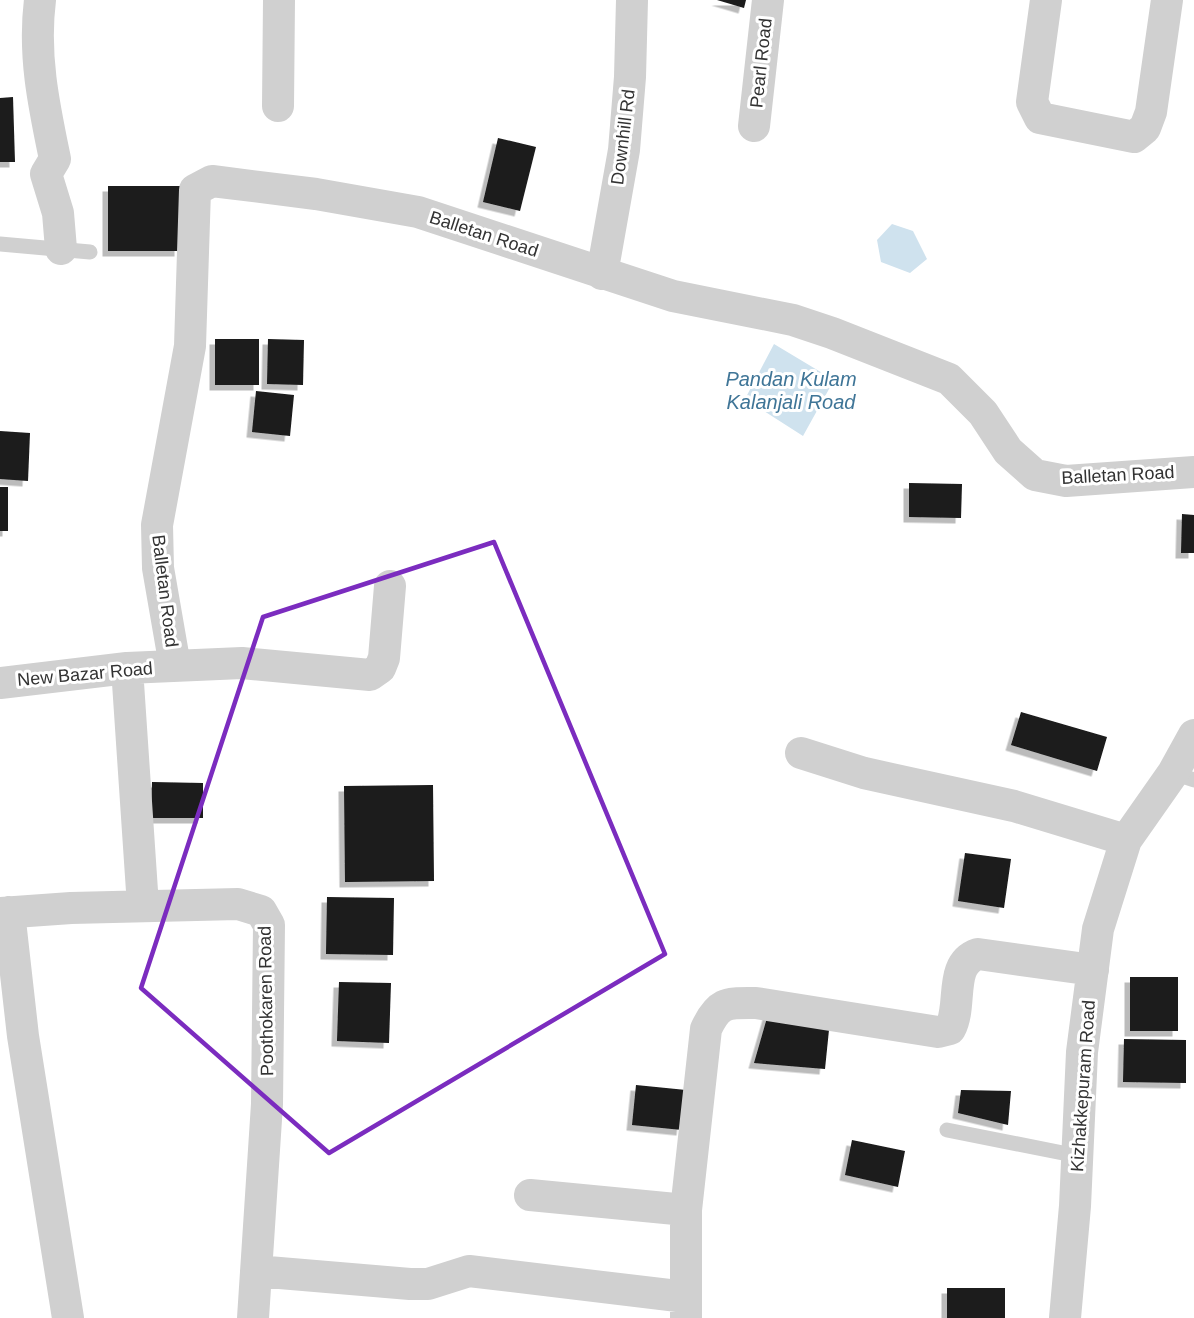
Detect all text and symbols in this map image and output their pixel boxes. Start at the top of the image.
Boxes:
street label: Pearl Road [746,17,776,109]
street label: Downhill Rd [607,88,639,186]
street label: Balletan Road [427,207,541,261]
water label: Pandan Kulam Kalanjali Road [725,368,857,413]
street label: Balletan Road [1061,462,1175,488]
street label: Balletan Road [148,534,182,648]
street label: New Bazar Road [16,658,154,690]
street label: Poothokaren Road [255,926,277,1076]
street label: Kizhakkepuram Road [1067,999,1099,1173]

